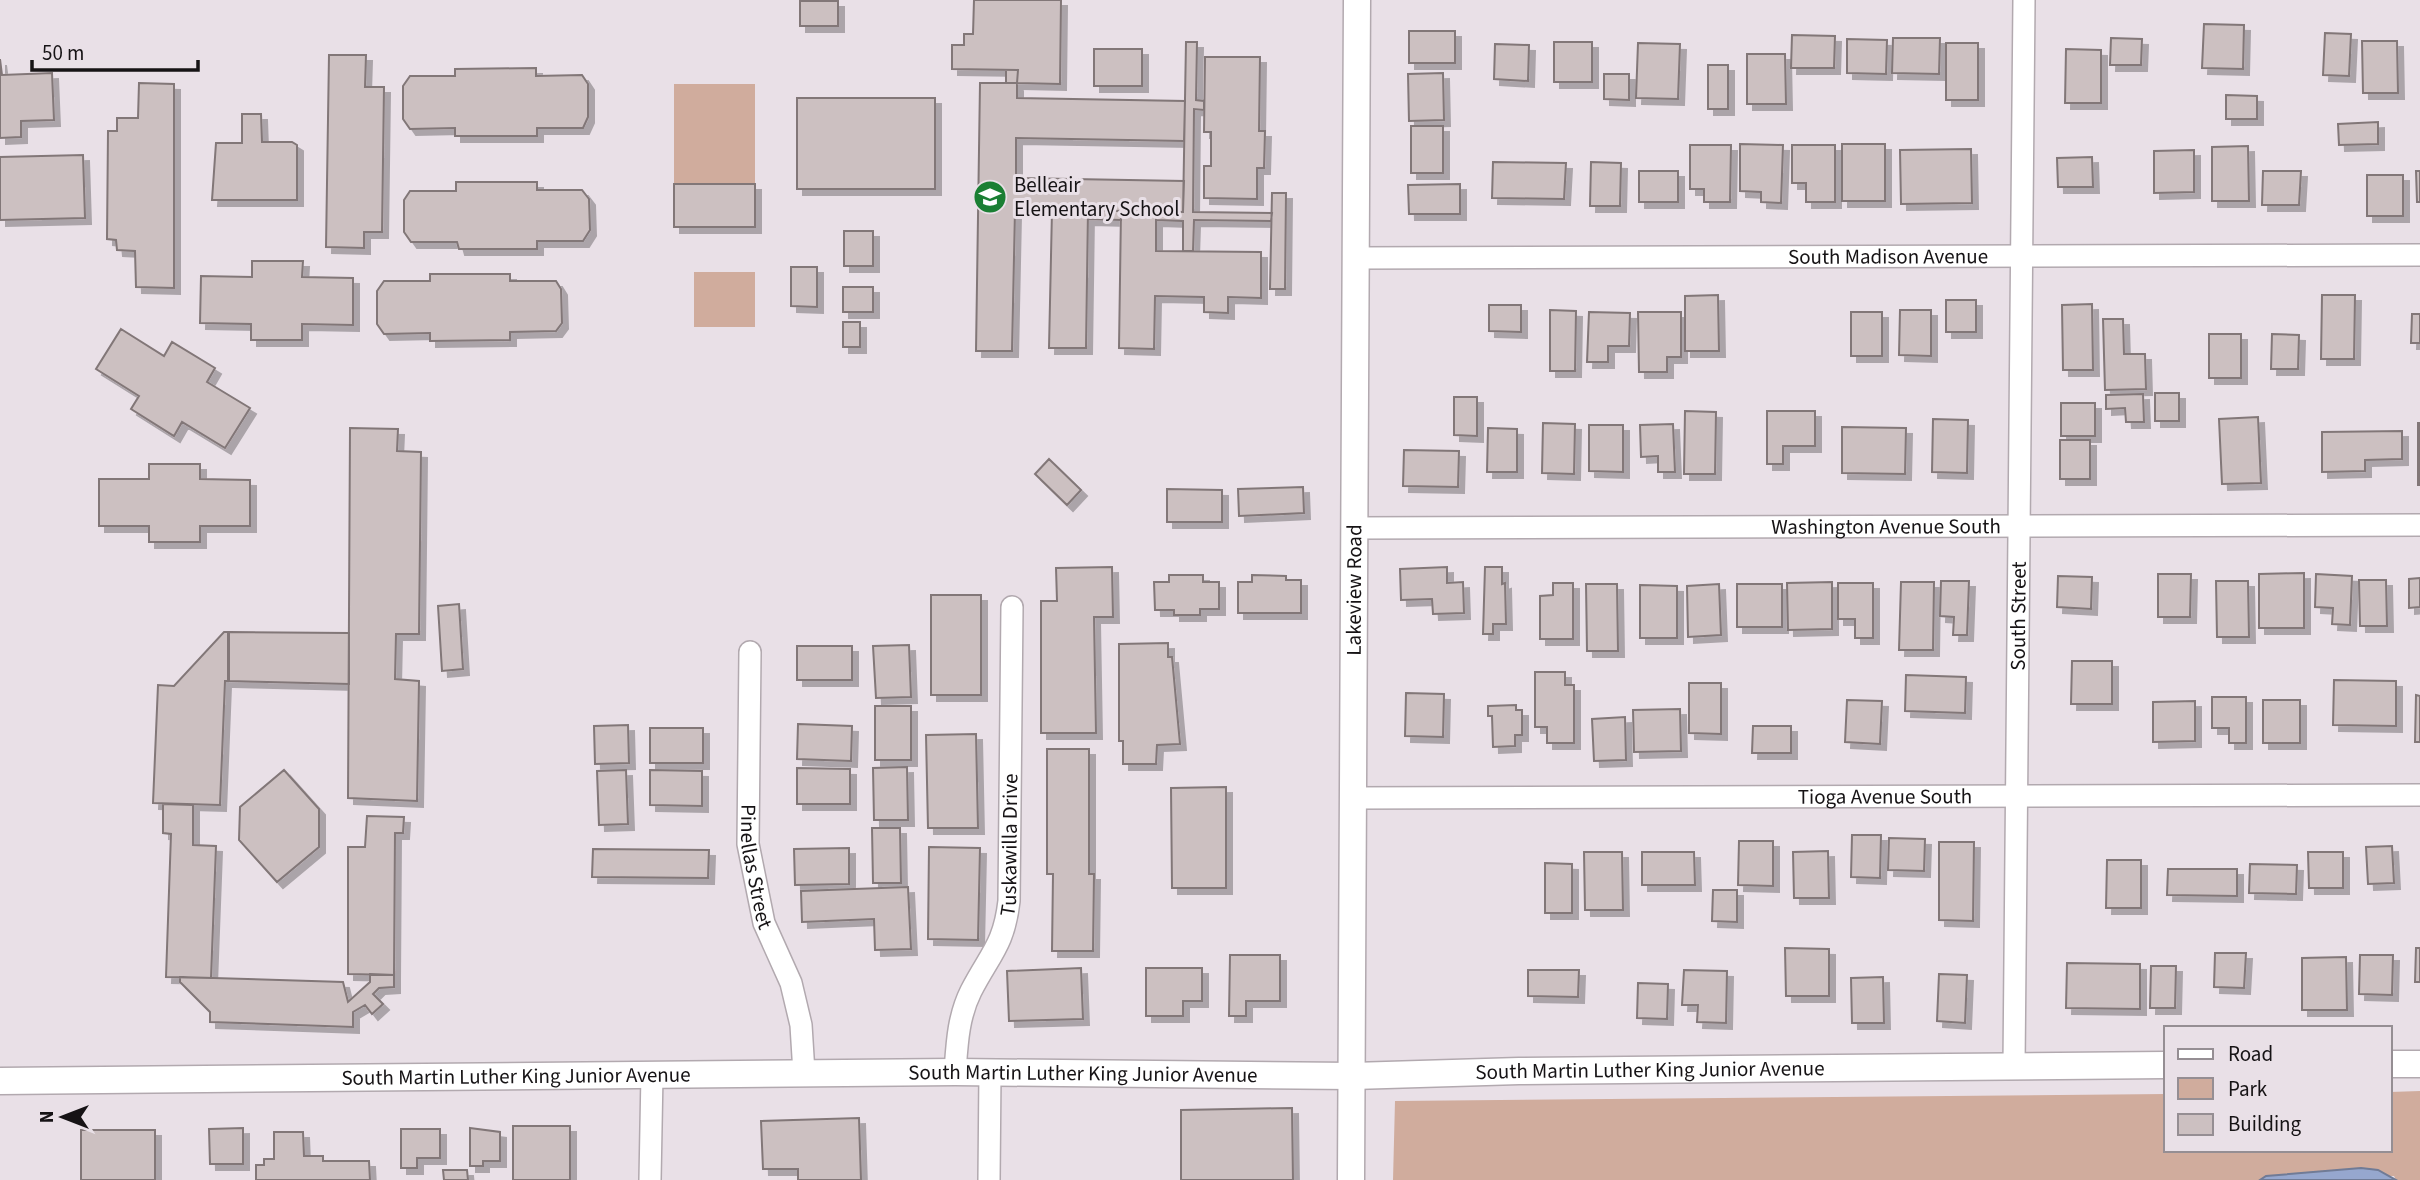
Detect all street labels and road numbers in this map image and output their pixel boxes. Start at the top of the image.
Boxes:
street label: South Madison Avenue [1788,241,1988,272]
street label: Washington Avenue South [1771,511,2001,542]
street label: Lakeview Road [1339,524,1369,656]
street label: South Street [2003,561,2034,671]
street label: Tuskawilla Drive [992,773,1025,919]
street label: Tioga Avenue South [1798,781,1972,812]
street label: Pinellas Street [733,804,780,934]
street label: South Martin Luther King Junior Avenue [1475,1053,1825,1087]
street label: South Martin Luther King Junior Avenue [908,1057,1258,1090]
street label: South Martin Luther King Junior Avenue [341,1059,691,1093]

